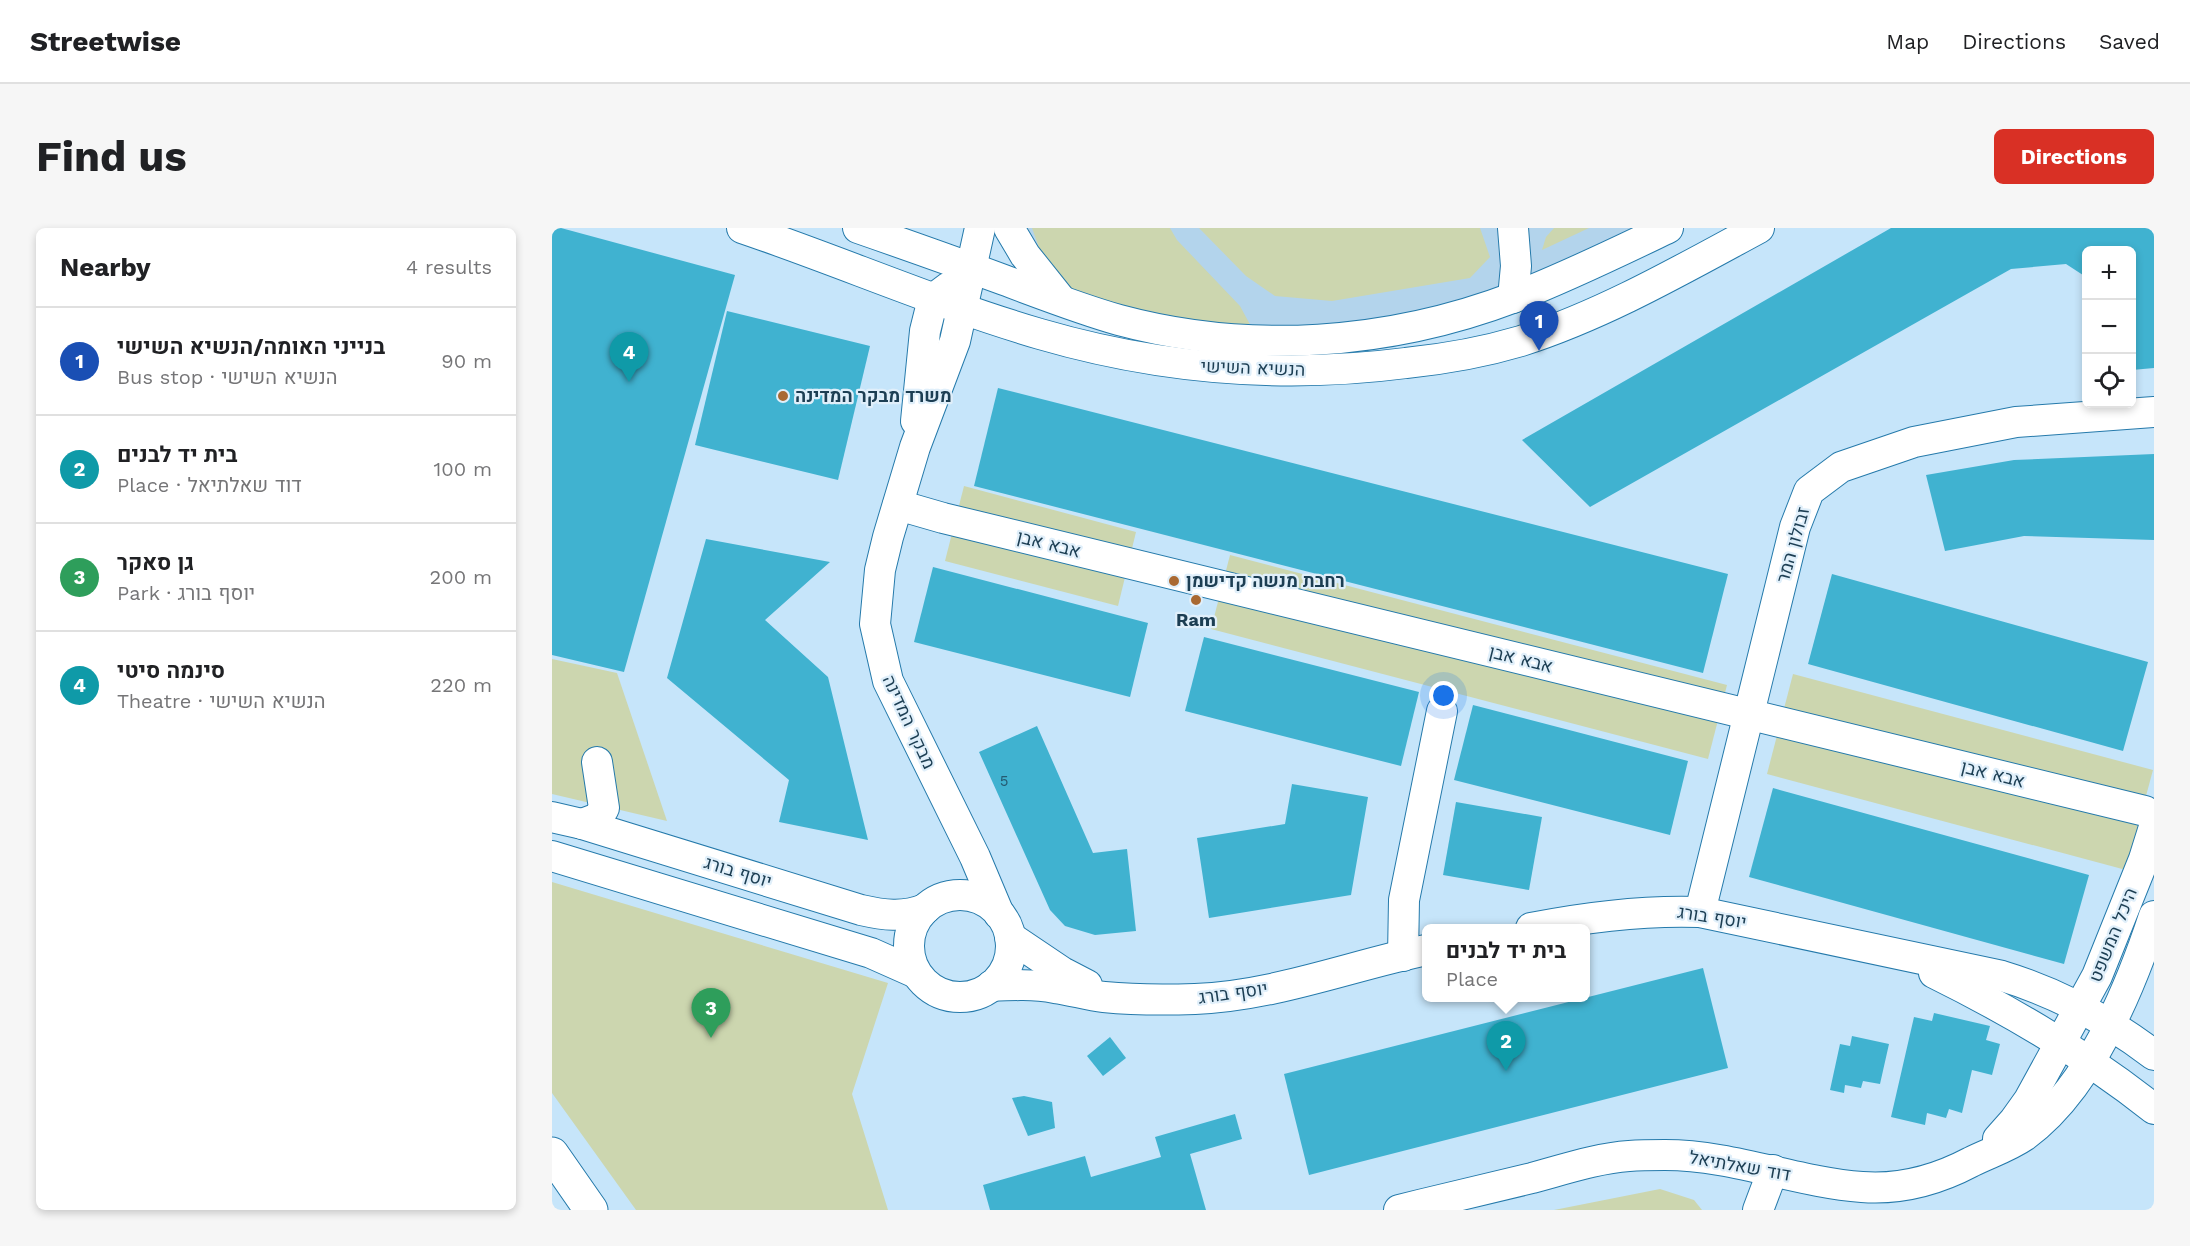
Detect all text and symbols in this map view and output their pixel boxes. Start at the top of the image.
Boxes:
text: Streetwise [30,25,181,58]
text: Map [1886,29,1929,54]
text: Directions [1962,29,2066,54]
text: Saved [2099,29,2160,54]
button: Directions [1994,129,2154,184]
text: Find us [36,132,187,181]
map controls [2082,246,2136,408]
button: + [2082,246,2136,300]
text: Nearby [60,252,151,282]
text: 4 results [406,255,492,279]
button: − [2082,300,2136,354]
pin: 1 [1520,302,1558,351]
pin: 4 [610,332,649,382]
text: בנייני האומה/הנשיא השישי [117,334,385,359]
text: 1 [75,349,84,373]
text: 90 m [441,349,492,373]
button: locate [2082,354,2136,408]
street label: הנשיא השישי [1200,355,1306,380]
text: Bus stop · הנשיא השישי [117,365,338,389]
place label: משרד מבקר המדינה [795,385,952,406]
marker: משרד מבקר המדינה [776,389,790,403]
text: בית יד לבנים [117,442,237,467]
text: 2 [74,457,85,481]
text: 100 m [433,457,492,481]
text: Place · דוד שאלתיאל [117,473,302,497]
street label: זבולון המר [1772,505,1813,585]
street label: אבא אבן [1015,525,1083,562]
text: גן סאקר [117,550,194,575]
text: 3 [74,565,85,589]
text: 200 m [430,565,492,589]
place label: רחבת מנשה קדישמן [1186,570,1345,591]
marker: רחבת מנשה קדישמן [1167,574,1181,588]
text: Park · יוסף בורג [117,581,255,605]
marker: Ram [1189,593,1203,607]
place label: Ram [1176,609,1216,630]
street label: אבא אבן [1487,640,1555,677]
text: סינמה סיטי [117,658,225,683]
street label: מבקר המדינה [879,672,940,772]
text: 4 [73,673,86,697]
text: 220 m [430,673,492,697]
your location [1429,681,1458,710]
text: Theatre · הנשיא השישי [117,689,326,713]
street label: אבא אבן [1959,755,2027,792]
house number: 5 [1000,772,1008,790]
street label: יוסף בורג [702,851,775,892]
street label: היכל המשפט [2084,885,2141,985]
street label: יוסף בורג [1676,901,1748,932]
popup [1422,924,1590,1002]
text: בית יד לבנים [1446,938,1566,963]
text: Place [1446,967,1498,991]
street label: יוסף בורג [1197,977,1269,1008]
pin: 3 [692,988,730,1038]
pin: 2 [1486,1022,1526,1071]
street label: דוד שאלתיאל [1688,1146,1793,1185]

